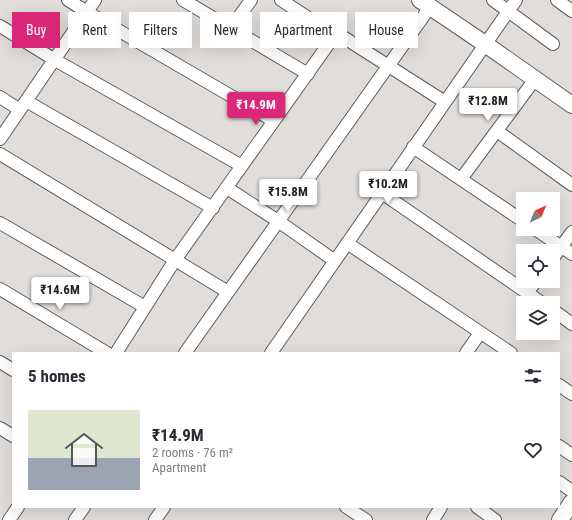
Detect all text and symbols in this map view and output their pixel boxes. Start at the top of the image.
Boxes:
chip: Buy [12,12,60,48]
chip: Rent [68,12,121,48]
chip: Filters [129,12,192,48]
chip: New [200,12,252,48]
chip: Apartment [260,12,347,48]
chip: House [355,12,418,48]
pin: ₹12.8M [455,88,521,122]
pin: ₹14.9M [223,92,289,126]
text: ₹12.8M [468,93,508,108]
text: ₹14.9M [236,97,276,112]
pin: ₹10.2M [355,171,421,205]
text: ₹10.2M [368,176,408,191]
pin: ₹15.8M [255,179,321,213]
text: ₹15.8M [268,184,308,199]
north arrow [516,192,560,236]
map controls [516,192,560,340]
button: locate [516,244,560,288]
pin: ₹14.6M [27,277,93,311]
text: ₹14.6M [40,282,80,297]
button: layers [516,296,560,340]
icon: filters [522,365,544,387]
text: 5 homes [28,366,86,386]
text: ₹14.9M [152,425,204,445]
icon: home [60,426,108,474]
icon: heart [522,439,544,461]
text: 2 rooms · 76 m² [152,445,233,460]
text: Apartment [152,460,206,475]

